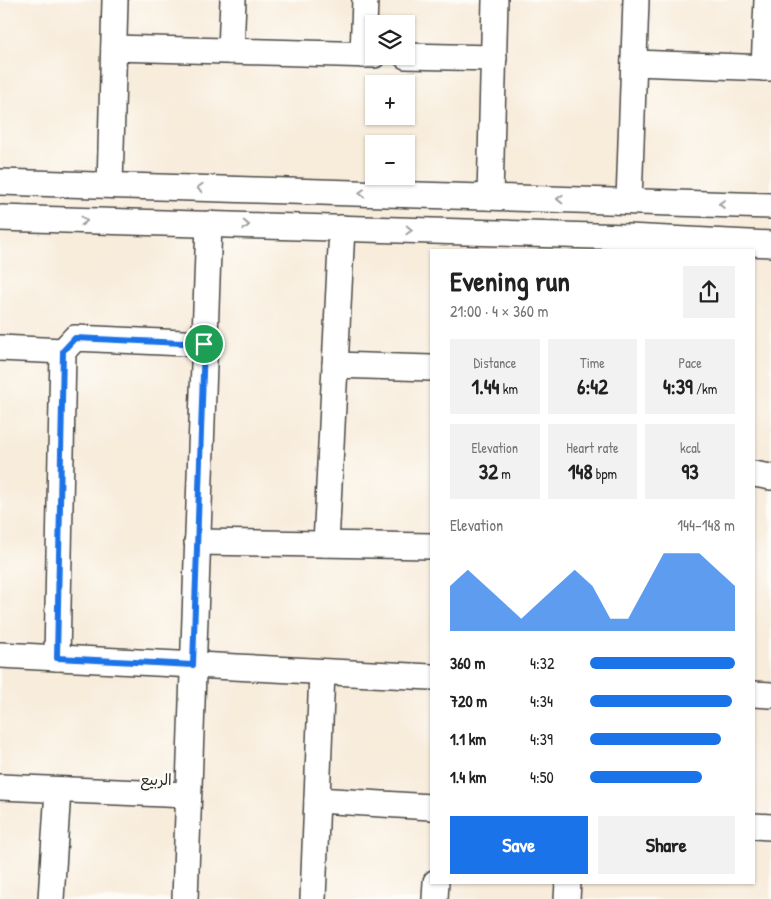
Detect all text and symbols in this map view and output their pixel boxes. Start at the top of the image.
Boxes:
map controls [365,15,415,185]
button: layers [365,15,415,65]
button: + [365,75,415,125]
button: − [365,135,415,185]
one-way arrow [196,183,204,193]
one-way arrow [358,188,366,198]
one-way arrow [556,194,564,205]
one-way arrow [718,199,726,209]
one-way arrow [80,216,88,226]
one-way arrow [242,220,250,230]
one-way arrow [405,225,413,235]
text: Evening run [450,262,570,300]
button: share [683,266,735,318]
text: 21:00 · 4 × 360 m [450,300,548,322]
pin [183,323,225,365]
icon: arrive [190,330,218,358]
text: Distance [473,353,516,372]
text: Time [580,353,605,372]
text: Pace [679,353,702,372]
text: 1.44 [472,372,499,401]
text: 6:42 [577,372,608,401]
text: 4:39 [663,372,693,401]
text: km [499,379,518,398]
text: /km [693,379,717,398]
text: Elevation [472,438,518,457]
text: Heart rate [566,438,619,457]
text: kcal [680,438,700,457]
text: 32 [479,457,498,486]
text: 148 [568,457,593,486]
text: 93 [682,457,699,486]
text: m [498,464,511,483]
text: bpm [593,464,617,483]
text: Elevation [450,514,503,536]
text: 144–148 m [677,514,735,536]
text: 360 m [450,652,485,674]
text: 4:32 [530,652,554,674]
text: 720 m [450,690,487,712]
text: 4:34 [530,690,553,712]
text: 1.1 km [450,728,486,750]
text: 4:39 [530,728,553,750]
text: 1.4 km [450,766,486,788]
text: 4:50 [530,766,554,788]
district label: الربيع [140,769,172,791]
button: Save [450,816,588,874]
button: Share [598,816,735,874]

